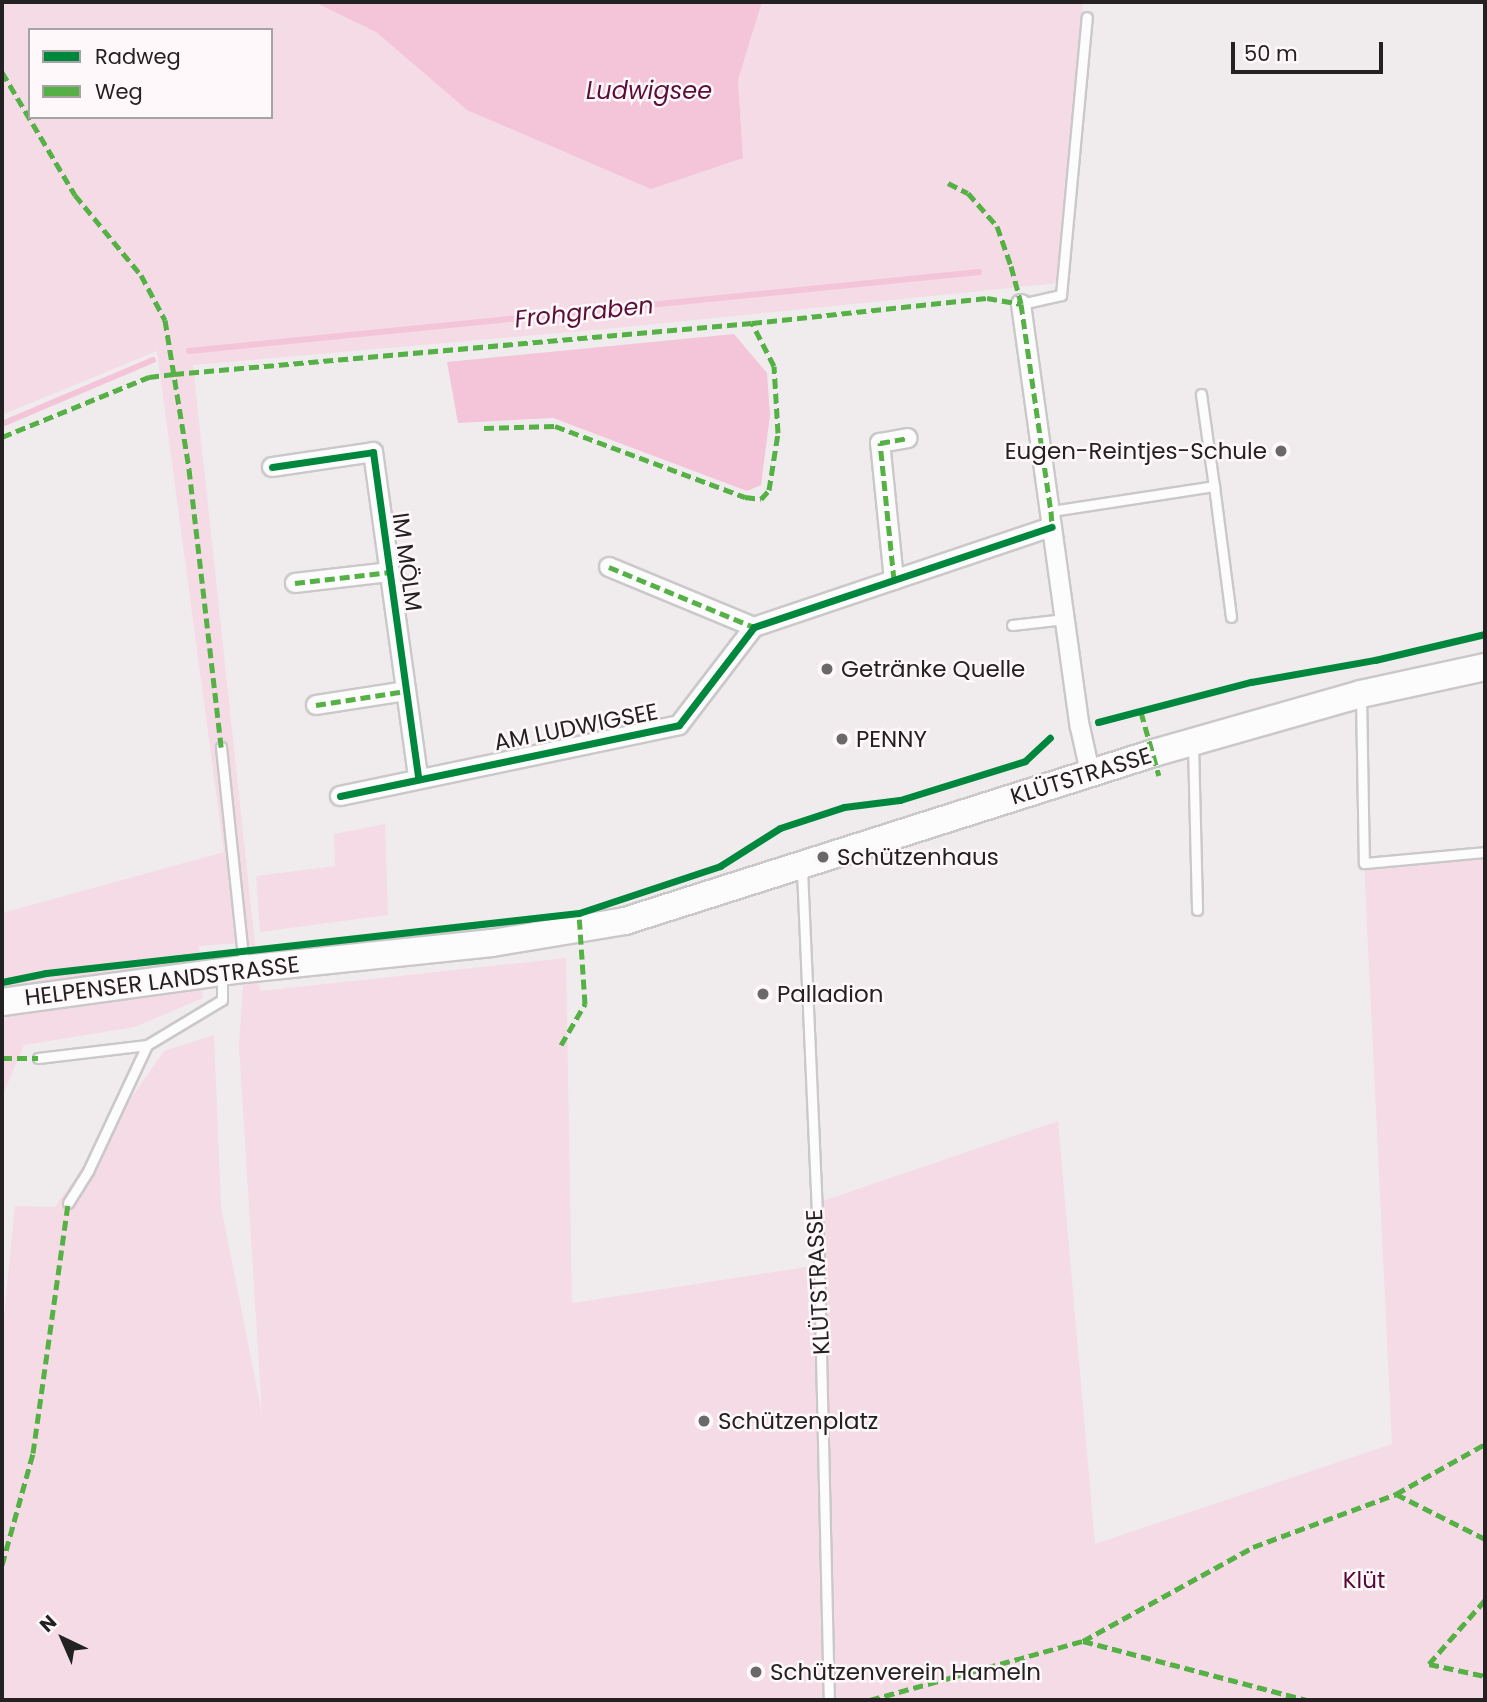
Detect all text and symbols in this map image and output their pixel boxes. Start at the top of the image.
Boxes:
legend [28,28,273,119]
scale bar [1235,28,1387,72]
text: 50 m [1244,39,1298,68]
text: Radweg [95,42,181,71]
text: Weg [95,77,143,106]
water label: Ludwigsee [586,77,712,105]
water label: Frohgraben [513,290,655,334]
place label: Eugen-Reintjes-Schule [1005,437,1267,465]
marker: Eugen-Reintjes-Schule [1273,443,1289,459]
street label: IM MÖLM [386,511,428,613]
place label: Getränke Quelle [841,655,1025,683]
marker: Getränke Quelle [819,661,835,677]
street label: AM LUDWIGSEE [492,698,660,756]
place label: PENNY [856,725,927,753]
marker: PENNY [834,731,850,747]
street label: KLÜTSTRASSE [1007,741,1155,811]
place label: Schützenhaus [837,843,999,871]
marker: Schützenhaus [815,849,831,865]
street label: HELPENSER LANDSTRASSE [23,950,301,1012]
place label: Palladion [777,980,883,1008]
marker: Palladion [755,986,771,1002]
street label: KLÜTSTRASSE [800,1208,836,1356]
place label: Schützenplatz [718,1407,878,1435]
marker: Schützenplatz [696,1413,712,1429]
park label: Klüt [1343,1566,1385,1594]
north arrow [28,1604,98,1674]
text: N [34,1609,63,1638]
place label: Schützenverein Hameln [770,1658,1041,1686]
marker: Schützenverein Hameln [748,1664,764,1680]

